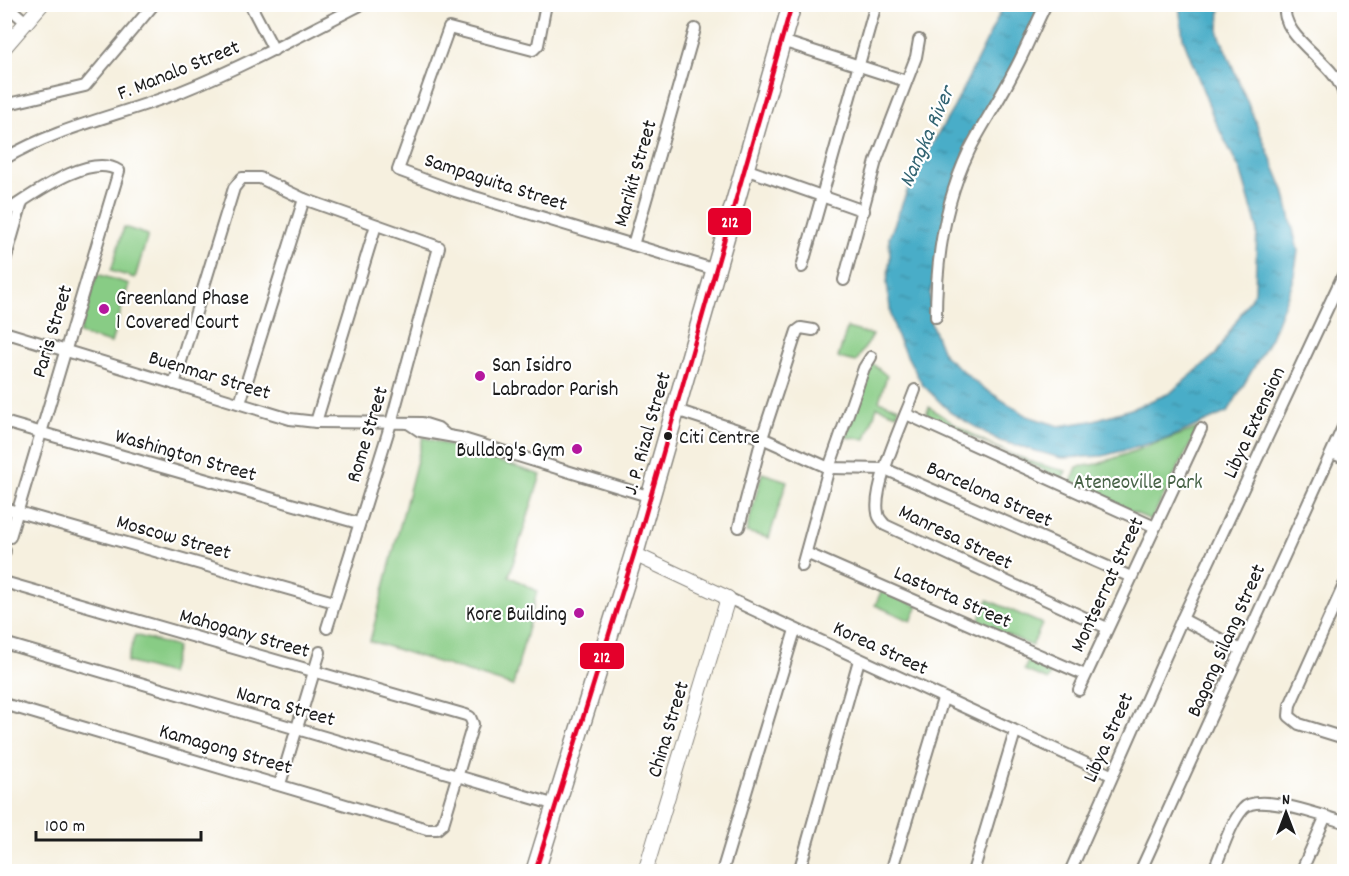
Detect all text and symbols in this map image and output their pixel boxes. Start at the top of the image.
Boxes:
street label: F. Manalo Street [113,34,245,110]
water label: Nangka River [892,80,965,193]
street label: Marikit Street [607,117,667,231]
street label: Sampaguita Street [420,147,571,221]
line badge: 212 [707,207,752,236]
text: 212 [721,212,739,235]
street label: Paris Street [26,281,82,382]
place label: Greenland Phase 1 Covered Court [116,285,249,339]
marker: Greenland Phase 1 Covered Court [97,302,111,316]
street label: Buenmar Street [145,344,274,410]
place label: San Isidro Labrador Parish [492,352,618,406]
street label: Libya Extension [1217,362,1295,484]
marker: San Isidro Labrador Parish [473,369,487,383]
street label: J. P. Rizal Street [617,369,681,499]
street label: Rome Street [340,383,398,487]
street label: Washington Street [111,422,260,491]
place label: Citi Centre [679,425,760,453]
marker: Citi Centre [662,430,674,442]
place label: Bulldog's Gym [456,437,565,467]
marker: Bulldog's Gym [570,442,584,456]
street label: Barcelona Street [921,455,1057,537]
park label: Ateneoville Park [1073,469,1203,499]
street label: Manresa Street [893,498,1017,579]
street label: Moscow Street [112,508,234,570]
street label: Montserrat Street [1064,512,1153,658]
street label: Lastorta Street [888,559,1015,638]
street label: Bagong Silang Street [1181,560,1275,723]
place label: Kore Building [466,601,567,631]
street label: Mahogany Street [176,602,313,668]
marker: Kore Building [572,606,586,620]
street label: Korea Street [827,615,932,685]
line badge: 212 [579,642,625,670]
text: 212 [593,647,611,670]
street label: China Street [641,678,699,782]
street label: Narra Street [232,679,338,736]
street label: Libya Street [1077,688,1143,788]
street label: Kamagong Street [155,718,295,784]
north arrow [1256,783,1316,843]
text: N [1282,789,1290,812]
scale bar [36,804,201,842]
text: 100 m [45,815,85,840]

